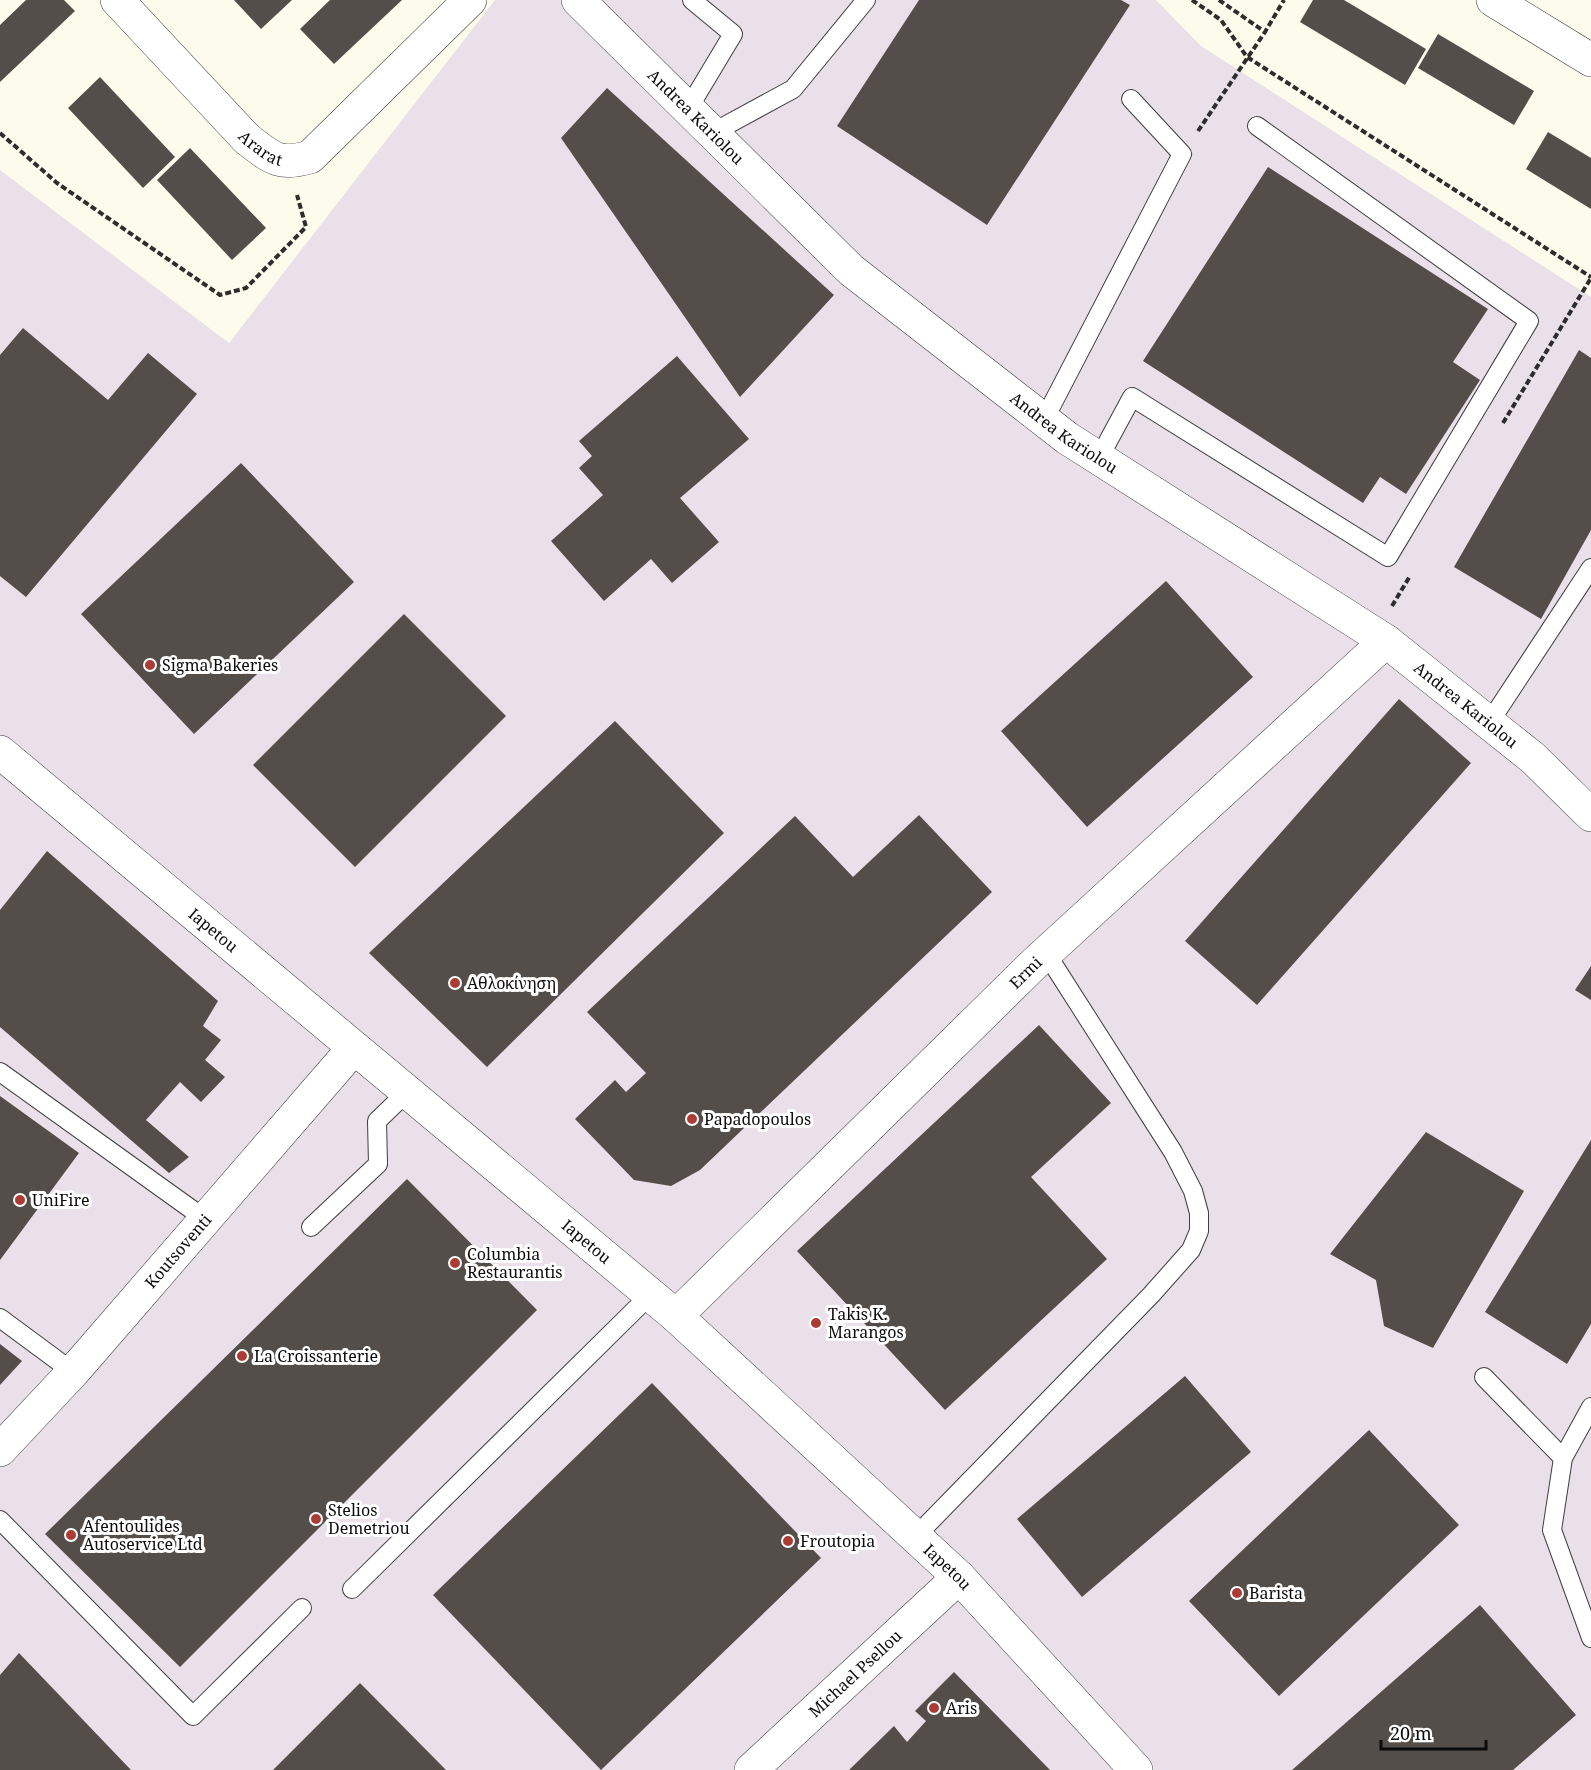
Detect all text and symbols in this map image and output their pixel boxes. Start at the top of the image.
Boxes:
street label: Andrea Kariolou [643,64,749,169]
street label: Ararat [233,126,285,171]
street label: Andrea Kariolou [1006,387,1122,478]
place label: Sigma Bakeries [162,654,278,676]
street label: Andrea Kariolou [1409,656,1523,753]
marker: Sigma Bakeries [143,658,157,672]
street label: Iapetou [184,903,243,957]
street label: Ermi [1004,951,1046,994]
place label: Αθλοκίνηση [467,972,556,994]
marker: Αθλοκίνηση [448,976,462,990]
place label: Papadopoulos [704,1108,811,1130]
marker: Papadopoulos [685,1112,699,1126]
place label: UniFire [32,1189,90,1211]
marker: UniFire [13,1193,27,1207]
street label: Koutsoventi [140,1209,216,1293]
street label: Iapetou [557,1214,616,1269]
place label: Columbia Restaurantis [467,1243,563,1283]
marker: Columbia Restaurantis [448,1256,462,1270]
place label: Takis K. Marangos [828,1303,904,1343]
marker: Takis K. Marangos [809,1316,823,1330]
place label: La Croissanterie [254,1345,378,1367]
marker: La Croissanterie [235,1349,249,1363]
place label: Stelios Demetriou [328,1499,410,1539]
marker: Stelios Demetriou [309,1512,323,1526]
place label: Afentoulides Autoservice Ltd [83,1515,203,1555]
marker: Afentoulides Autoservice Ltd [64,1528,78,1542]
place label: Froutopia [800,1530,875,1552]
marker: Froutopia [781,1534,795,1548]
street label: Iapetou [919,1539,976,1595]
place label: Barista [1249,1582,1303,1604]
marker: Barista [1230,1586,1244,1600]
street label: Michael Psellou [804,1625,906,1722]
place label: Aris [946,1697,977,1719]
marker: Aris [927,1701,941,1715]
scale bar [1381,1713,1486,1751]
text: 20 m [1390,1721,1432,1745]

